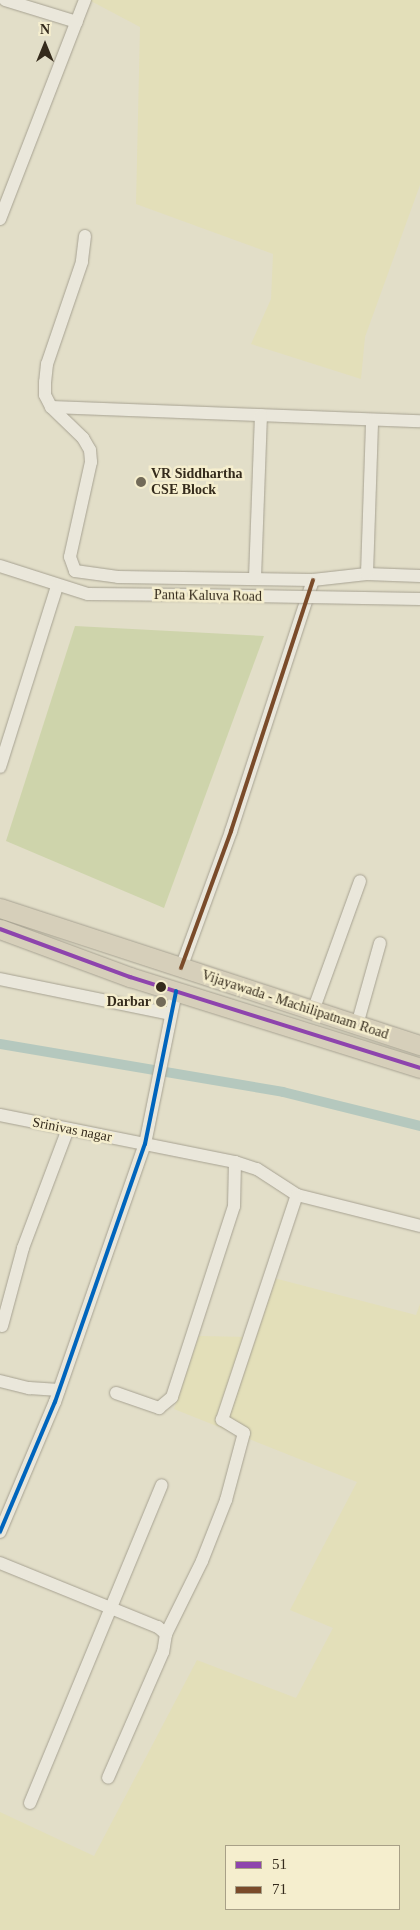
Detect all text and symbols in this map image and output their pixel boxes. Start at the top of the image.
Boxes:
north arrow [20,20,70,70]
text: N [40,22,50,37]
place label: VR Siddhartha CSE Block [151,466,242,498]
marker: VR Siddhartha CSE Block [135,476,147,488]
street label: Panta Kaluva Road [154,587,262,605]
street label: Vijayawada - Machilipatnam Road [199,967,391,1043]
unlabelled marker [156,982,166,992]
place label: Darbar [107,994,151,1010]
marker: Darbar [155,996,167,1008]
street label: Srinivas nagar [31,1114,113,1146]
legend [225,1845,400,1910]
text: 51 [272,1856,287,1872]
text: 71 [272,1881,287,1897]

